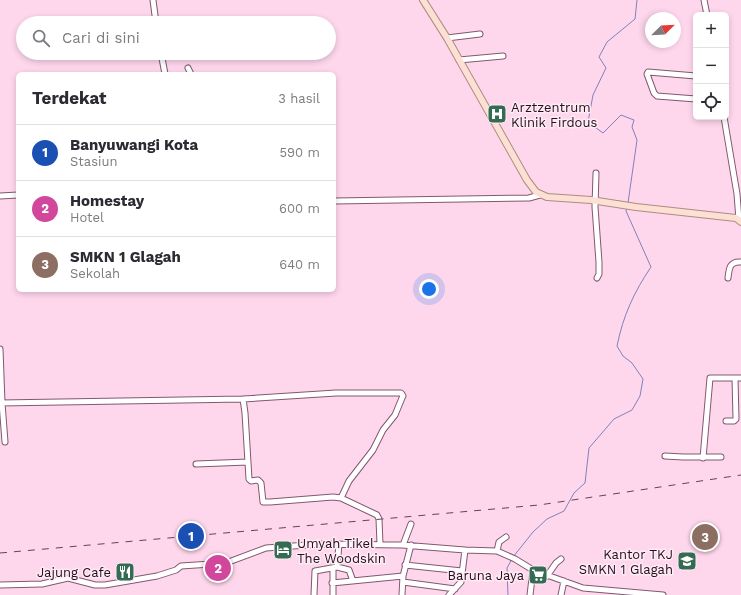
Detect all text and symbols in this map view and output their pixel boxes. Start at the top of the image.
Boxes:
north arrow [645,12,681,48]
map controls [693,12,729,120]
button: + [693,12,729,48]
search box [16,16,336,60]
icon: search [30,27,52,49]
text: Cari di sini [62,29,140,47]
button: − [693,48,729,84]
button: locate [693,84,729,120]
text: Terdekat [32,88,107,108]
text: 3 hasil [278,91,320,106]
place label: Arztzentrum Klinik Firdous [511,100,597,130]
hospital icon: Arztzentrum Klinik Firdous [486,103,508,125]
text: Banyuwangi Kota [70,136,198,154]
text: 1 [42,145,48,160]
text: 590 m [280,145,320,160]
text: Stasiun [70,154,118,169]
text: Homestay [70,192,144,210]
text: 2 [41,201,49,216]
text: 600 m [279,201,320,216]
text: Hotel [70,210,104,225]
text: SMKN 1 Glagah [70,248,181,266]
text: 3 [41,257,49,272]
text: 640 m [279,257,320,272]
text: Sekolah [70,266,120,281]
your location [419,279,439,299]
pin: 1 [178,521,204,551]
pin: 3 [692,522,718,552]
place label: Umyah Tikel The Woodskin [297,536,386,566]
hotel icon: Umyah Tikel The Woodskin [272,539,294,561]
place label: Kantor TKJ SMKN 1 Glagah [579,547,673,577]
school or university icon: Kantor TKJ SMKN 1 Glagah [676,550,698,572]
pin: 2 [205,553,231,583]
restaurant icon: Jajung Cafe [114,561,136,583]
supermarket icon: Baruna Jaya [527,564,549,586]
place label: Jajung Cafe [37,565,111,580]
place label: Baruna Jaya [448,568,525,583]

